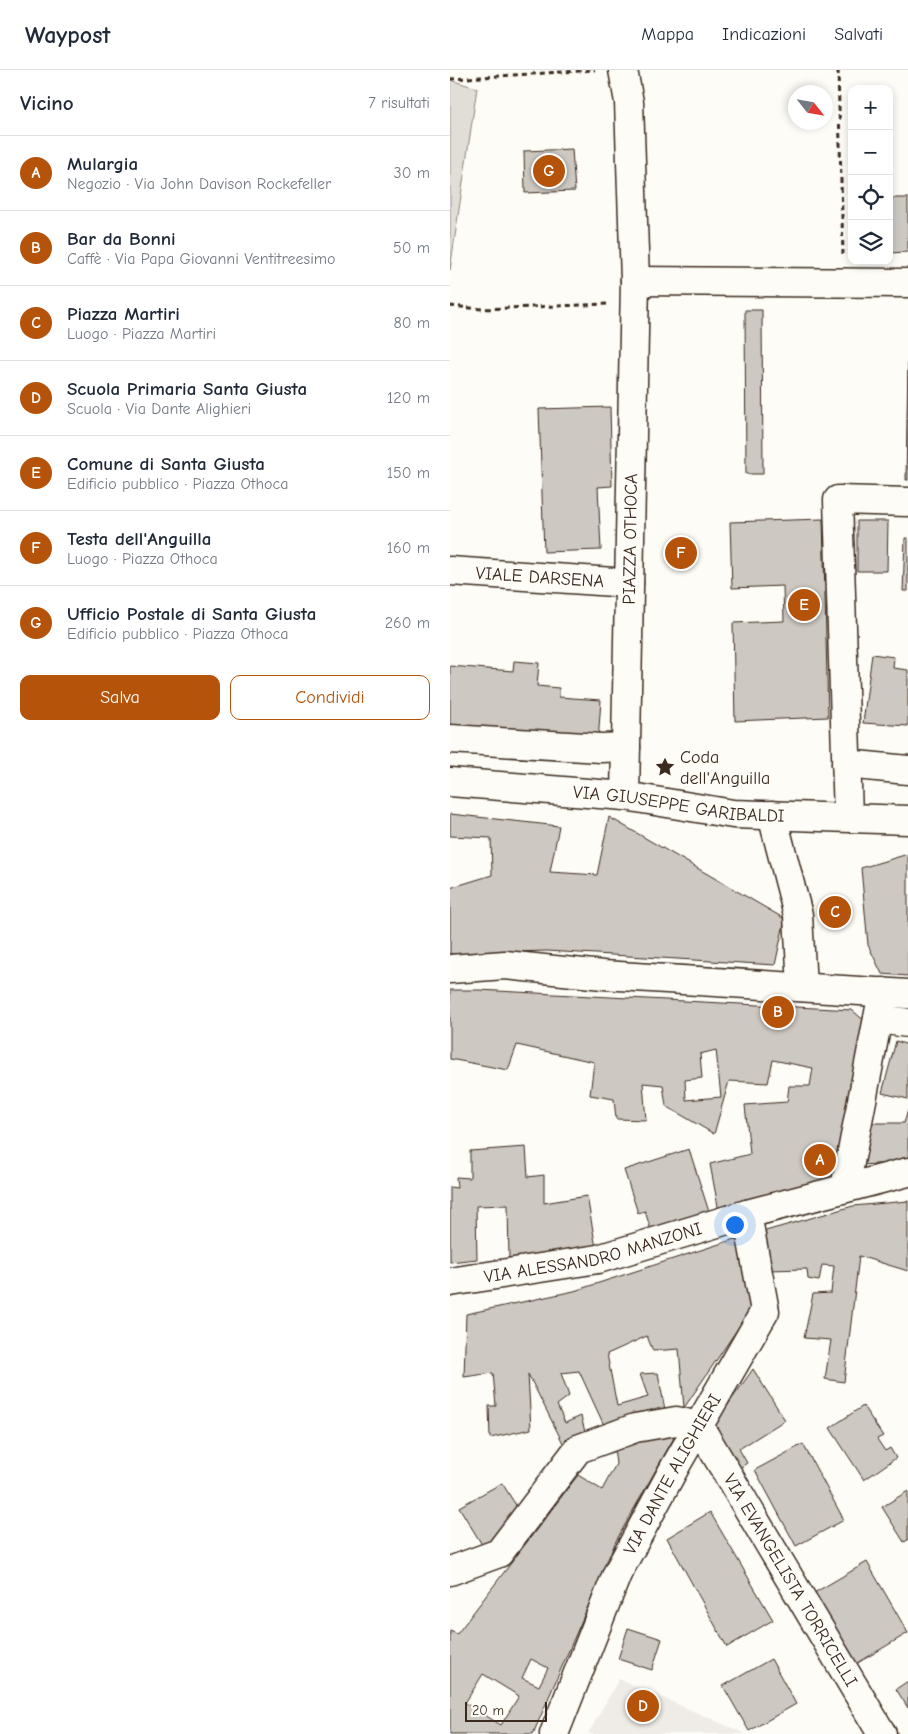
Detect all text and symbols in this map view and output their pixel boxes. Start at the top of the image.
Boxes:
text: Waypost [25,21,110,49]
text: Mappa [641,24,694,45]
text: Indicazioni [722,24,806,45]
text: Salvati [834,24,883,45]
north arrow [788,85,833,130]
map controls [848,85,893,265]
button: + [848,85,893,130]
text: Vicino [20,91,74,115]
text: 7 risultati [368,94,430,112]
button: − [848,130,893,175]
pin: G [533,152,565,190]
text: Mulargia [67,153,138,175]
text: A [32,164,40,182]
text: 30 m [394,164,430,182]
text: Negozio · Via John Davison Rockefeller [67,175,331,193]
button: locate [848,175,893,220]
button: layers [848,220,893,265]
text: Bar da Bonni [67,228,176,250]
text: B [31,239,41,257]
text: 50 m [393,239,430,257]
text: Caffè · Via Papa Giovanni Ventitreesimo [67,250,336,268]
text: Piazza Martiri [67,303,180,325]
text: C [31,314,41,332]
text: 80 m [393,314,430,332]
text: Luogo · Piazza Martiri [67,325,216,343]
text: Scuola Primaria Santa Giusta [67,378,307,400]
text: D [31,389,41,407]
text: 120 m [387,389,430,407]
text: Scuola · Via Dante Alighieri [67,400,251,418]
text: Comune di Santa Giusta [67,453,265,475]
text: E [31,464,41,482]
text: 150 m [387,464,430,482]
street label: PIAZZA OTHOCA [619,473,642,605]
text: Edificio pubblico · Piazza Othoca [67,475,288,493]
text: Testa dell'Anguilla [67,528,211,550]
pin: F [665,534,697,572]
text: F [31,539,41,557]
text: 160 m [387,539,430,557]
text: Luogo · Piazza Othoca [67,550,218,568]
street label: VIALE DARSENA [475,563,605,592]
pin: E [788,586,820,624]
text: Ufficio Postale di Santa Giusta [67,603,316,625]
text: G [30,614,42,632]
text: 260 m [385,614,430,632]
text: Edificio pubblico · Piazza Othoca [67,625,288,643]
button: Salva [20,675,220,720]
button: Condividi [230,675,430,720]
place label: Coda dell'Anguilla [680,747,770,789]
place icon: Coda dell'Anguilla [654,756,676,778]
street label: VIA GIUSEPPE GARIBALDI [572,782,785,827]
pin: C [819,893,851,931]
pin: B [762,993,794,1031]
pin: A [804,1141,836,1179]
your location [722,1212,748,1238]
street label: VIA ALESSANDRO MANZONI [482,1218,704,1288]
street label: VIA DANTE ALIGHIERI [619,1390,726,1558]
street label: VIA EVANGELISTA TORRICELLI [719,1470,862,1691]
pin: D [627,1687,659,1725]
scale bar [465,1699,548,1722]
text: 20 m [472,1702,504,1719]

